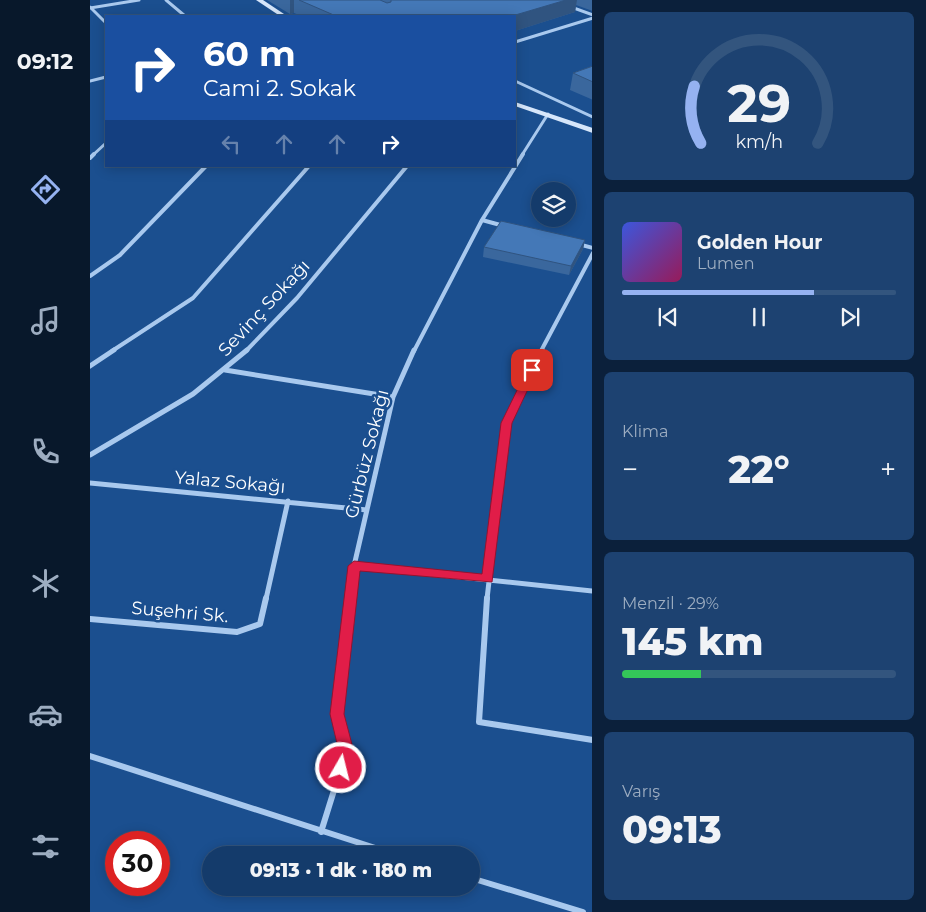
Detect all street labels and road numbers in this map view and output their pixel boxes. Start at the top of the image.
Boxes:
street label: Sevinç Sokağı [214,255,314,361]
street label: Gürbüz Sokağı [340,387,394,521]
street label: Yalaz Sokağı [174,466,286,498]
street label: Suşehri Sk. [130,597,230,627]

